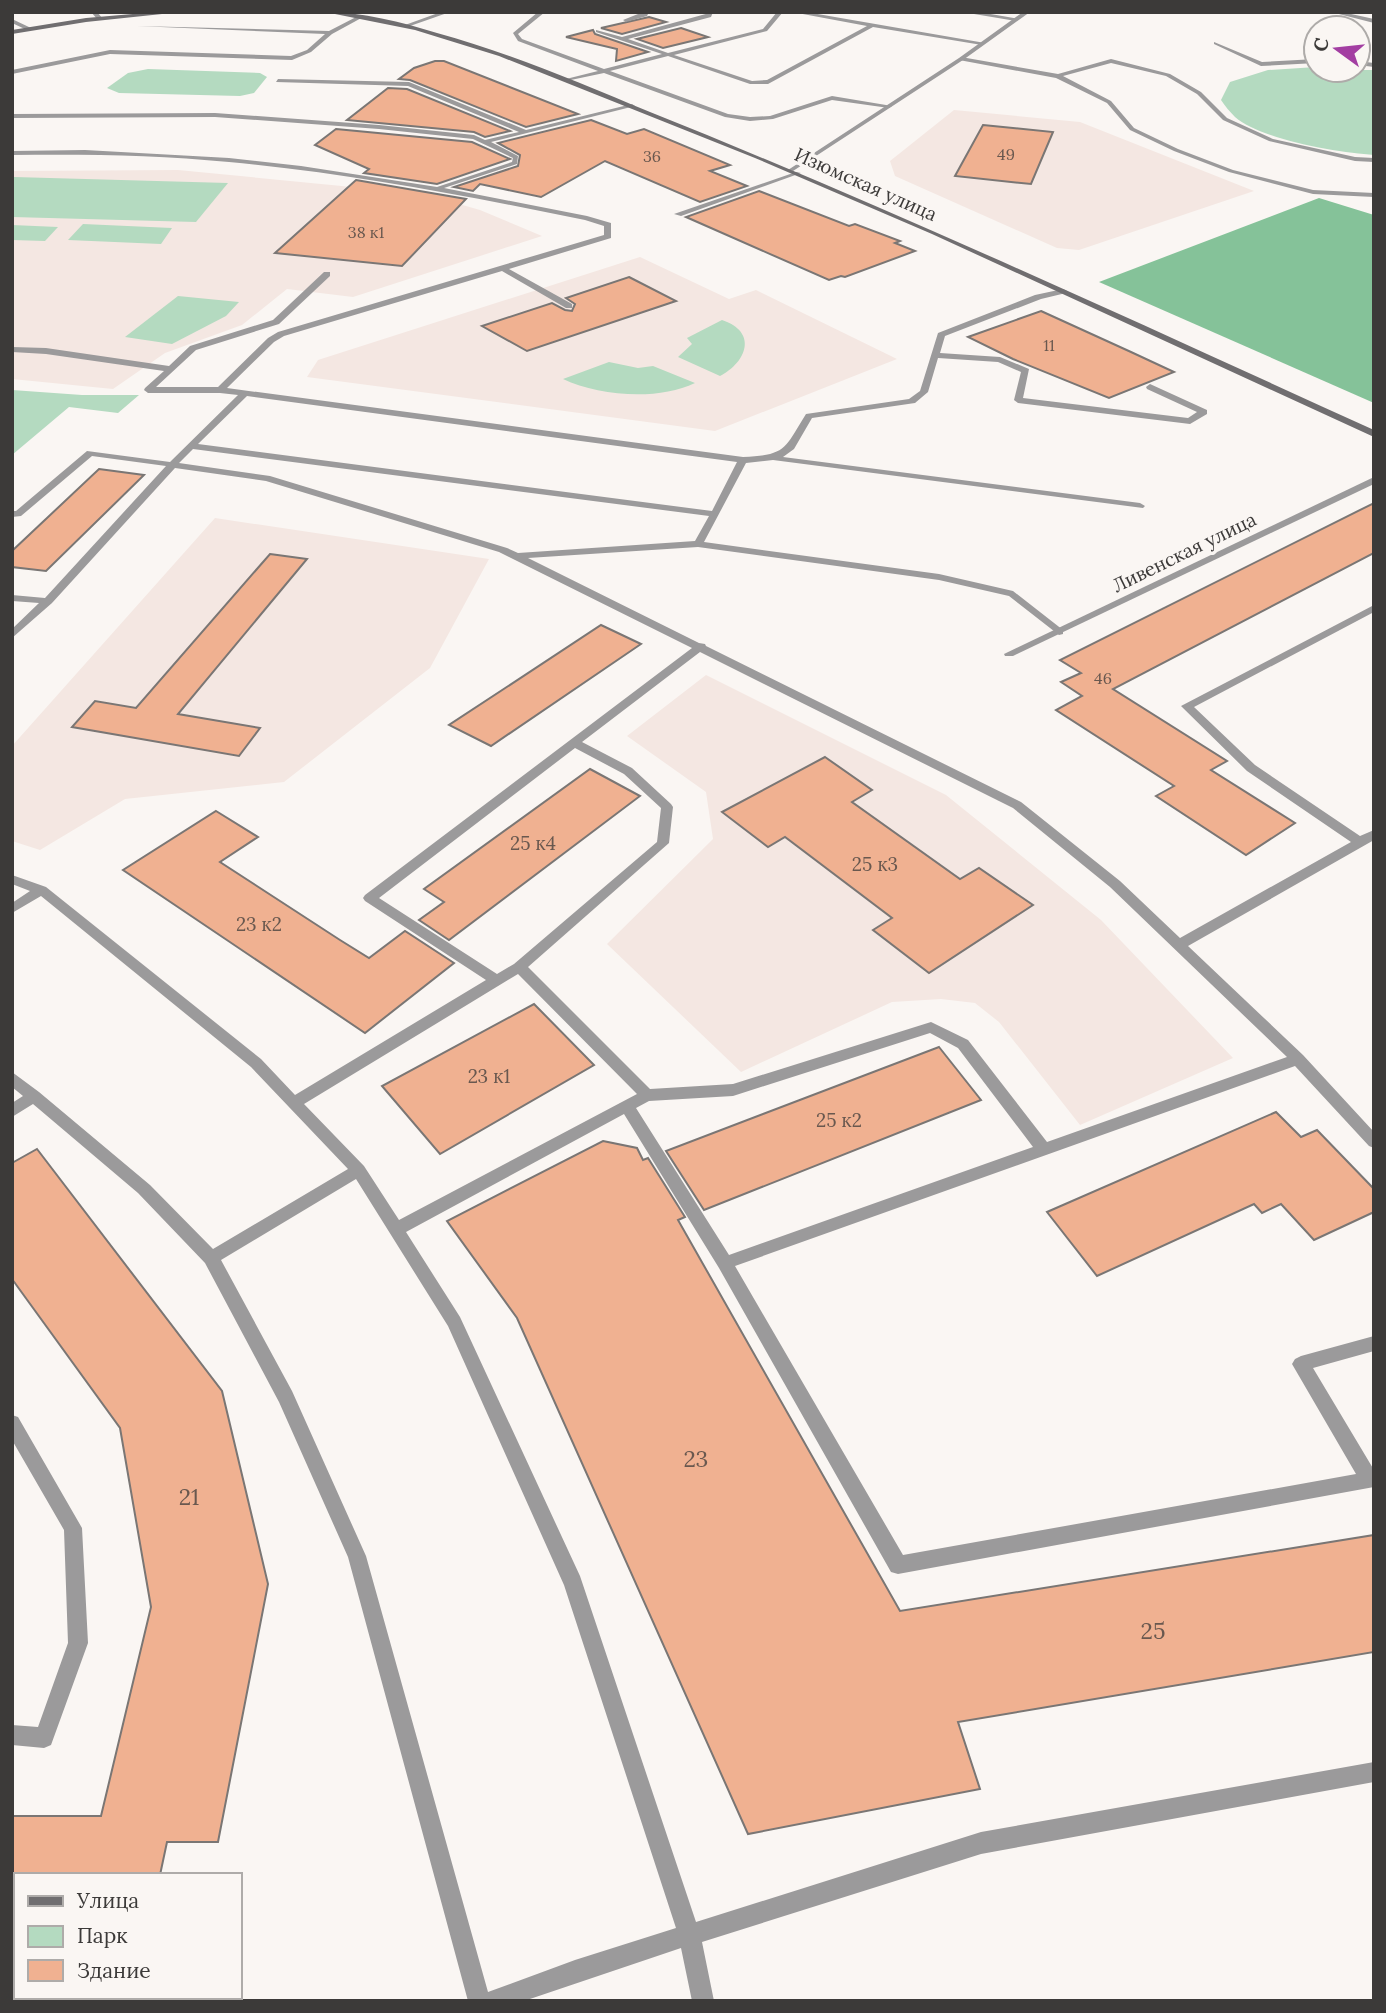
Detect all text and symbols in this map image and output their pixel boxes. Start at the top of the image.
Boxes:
north arrow [1302,14,1372,84]
text: С [1307,35,1334,54]
street label: Изюмская улица [791,142,941,226]
house number: 49 [997,144,1015,164]
house number: 36 [643,146,661,166]
house number: 38 к1 [348,222,384,242]
house number: 11 [1043,335,1055,355]
street label: Ливенская улица [1108,507,1260,597]
house number: 46 [1094,668,1112,688]
house number: 25 к4 [510,831,556,855]
house number: 25 к3 [852,852,898,876]
house number: 23 к2 [236,912,282,936]
house number: 23 к1 [468,1064,510,1088]
house number: 25 к2 [816,1108,862,1132]
house number: 23 [684,1444,708,1473]
house number: 21 [179,1482,199,1511]
house number: 25 [1141,1616,1165,1645]
legend [14,1873,242,1999]
text: Улица [76,1887,139,1914]
text: Парк [77,1922,128,1949]
text: Здание [77,1957,151,1984]

